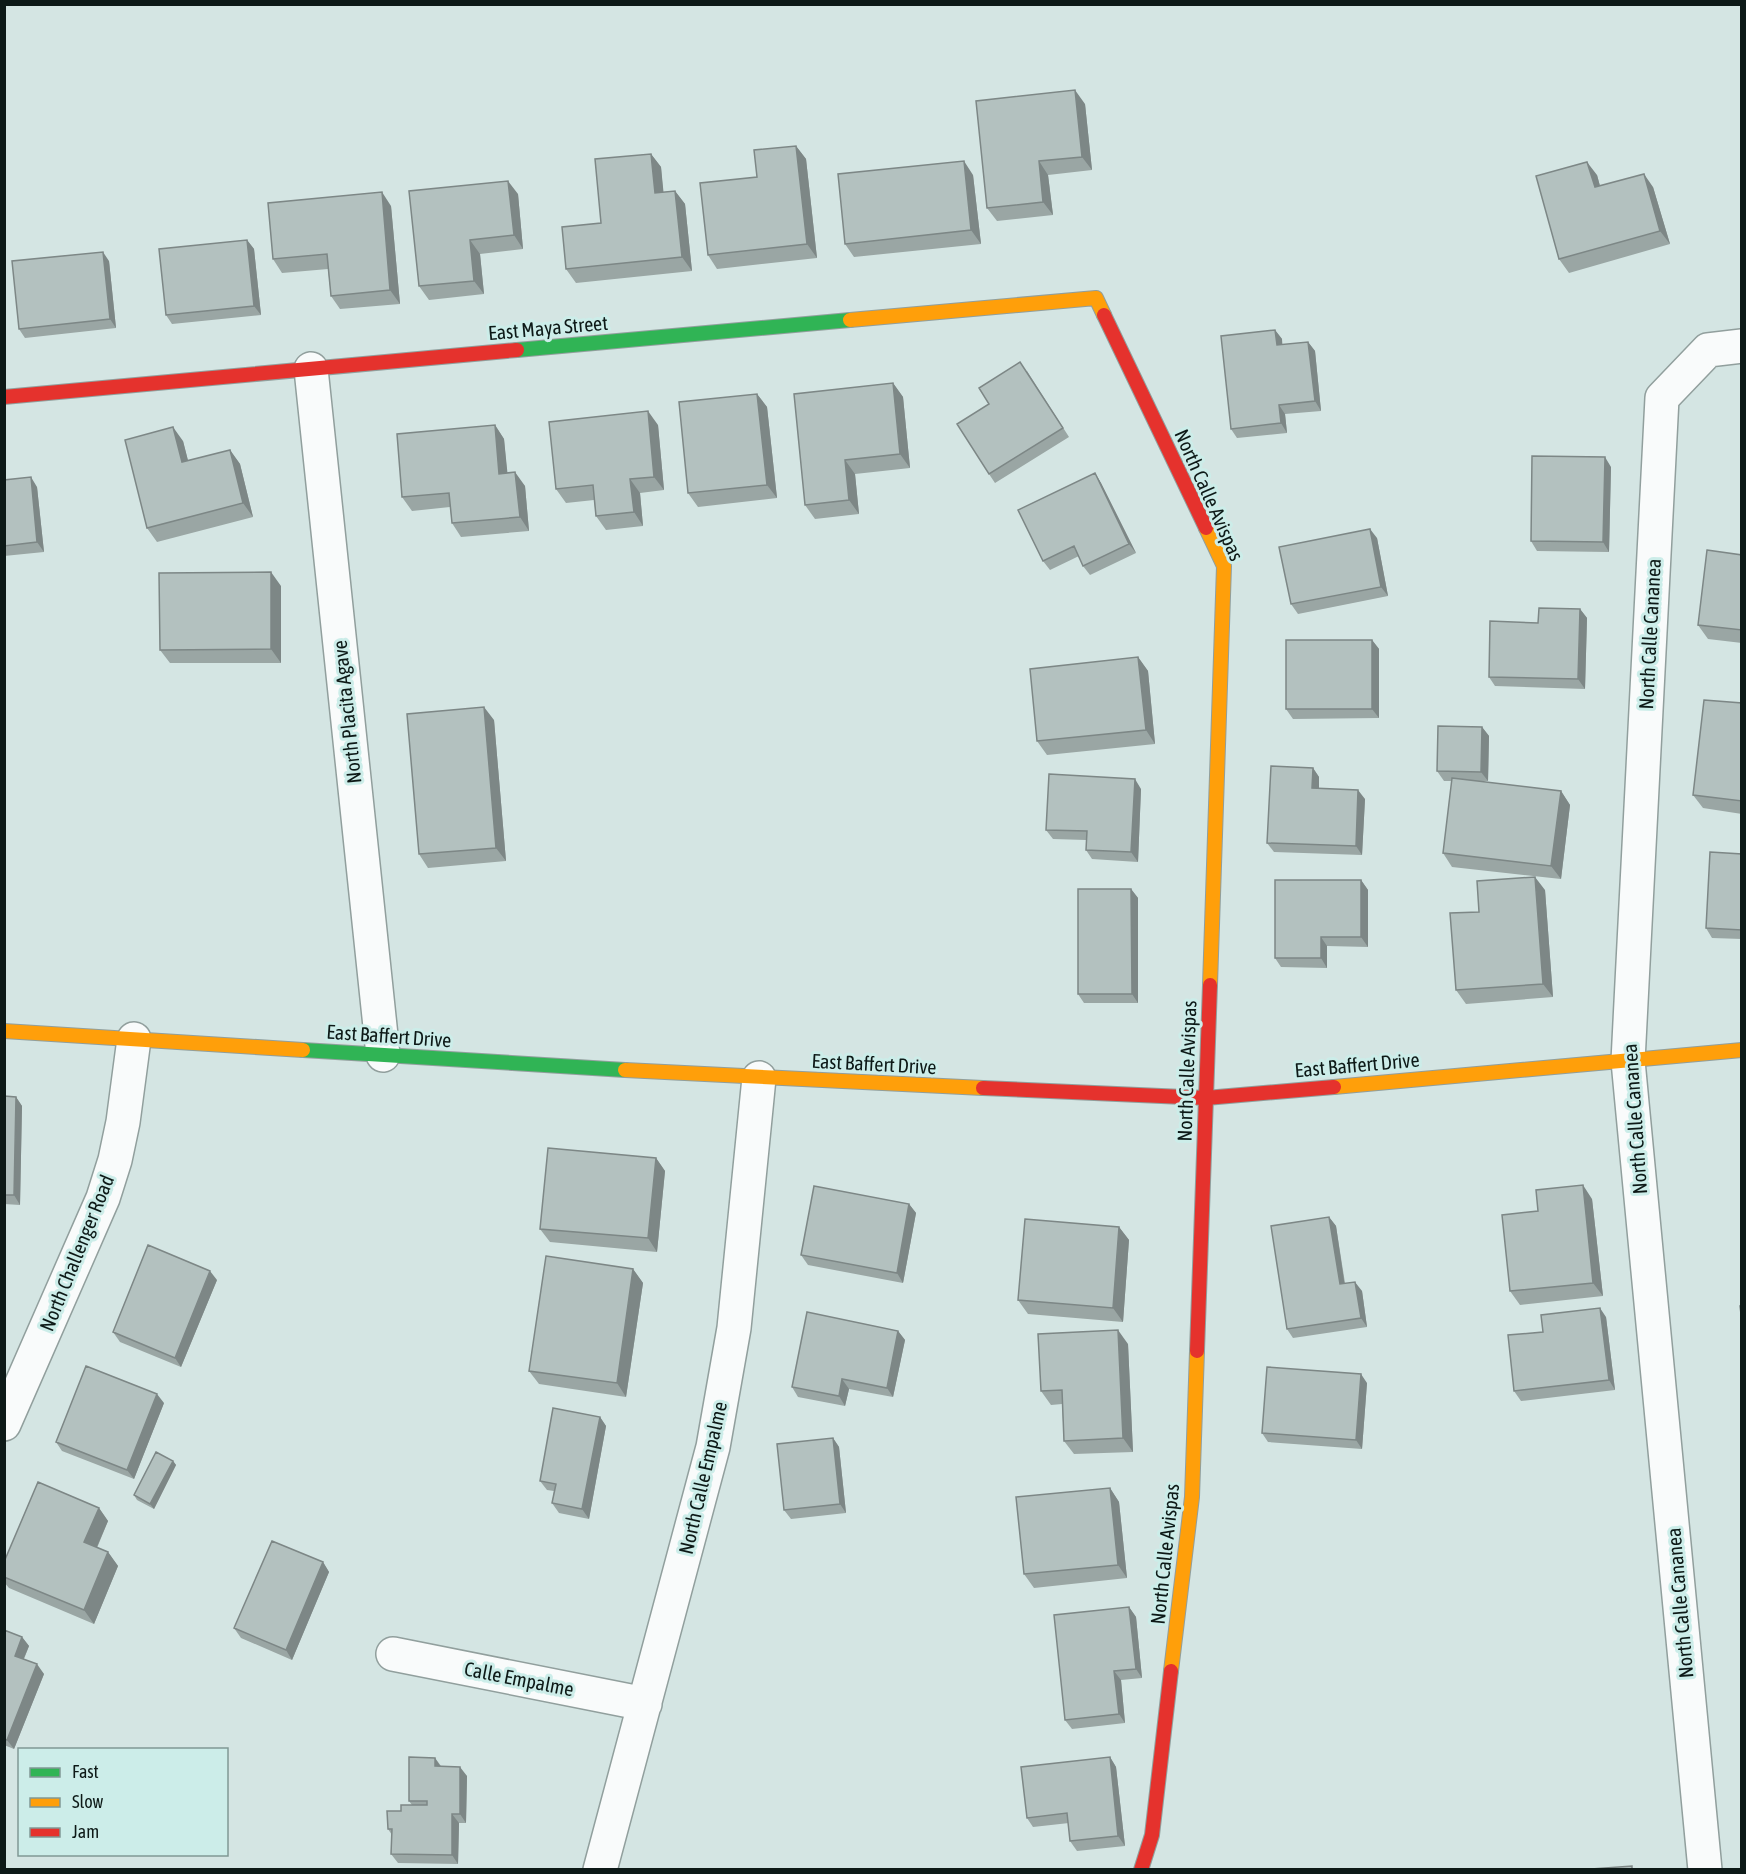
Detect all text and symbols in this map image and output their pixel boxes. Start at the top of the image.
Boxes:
street label: East Maya Street [487,311,609,344]
street label: North Calle Avispas [1170,426,1249,564]
street label: North Calle Cananea [1634,558,1665,710]
street label: North Placita Agave [328,639,365,785]
street label: North Calle Avispas [1173,1000,1200,1142]
street label: East Baffert Drive [326,1020,452,1051]
street label: North Calle Cananea [1618,1043,1651,1195]
street label: East Baffert Drive [1294,1048,1420,1081]
street label: East Baffert Drive [811,1049,937,1078]
street label: North Challenger Road [35,1171,118,1334]
street label: North Calle Empalme [674,1399,731,1557]
street label: North Calle Avispas [1146,1483,1183,1625]
street label: North Calle Cananea [1661,1527,1698,1679]
street label: Calle Empalme [462,1657,576,1700]
legend [18,1748,228,1856]
text: Fast [72,1761,99,1782]
text: Slow [72,1791,103,1812]
text: Jam [72,1821,99,1842]

